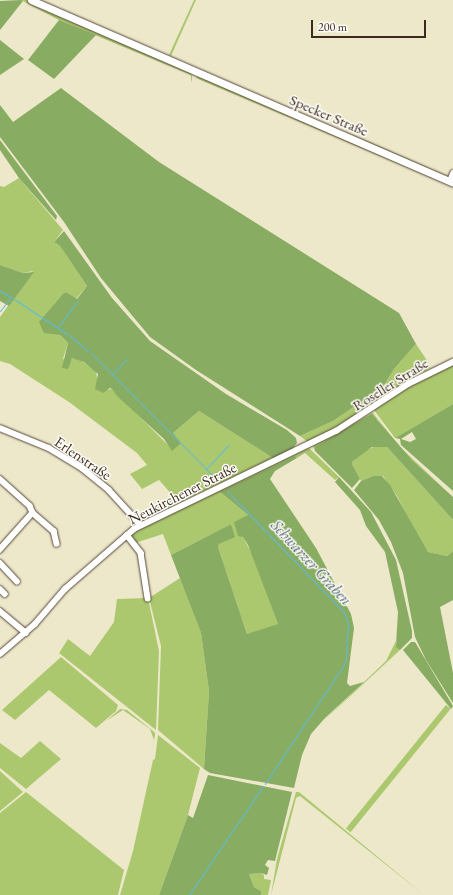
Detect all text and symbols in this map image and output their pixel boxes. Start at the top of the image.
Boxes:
scale bar [313,12,428,38]
text: 200 m [318,19,347,35]
street label: Specker Straße [287,90,371,140]
street label: Roseller Straße [349,354,431,414]
street label: Erlenstraße [51,432,115,484]
street label: Neukirchener Straße [125,458,239,528]
water label: Schwarzer Graben [267,516,355,610]

